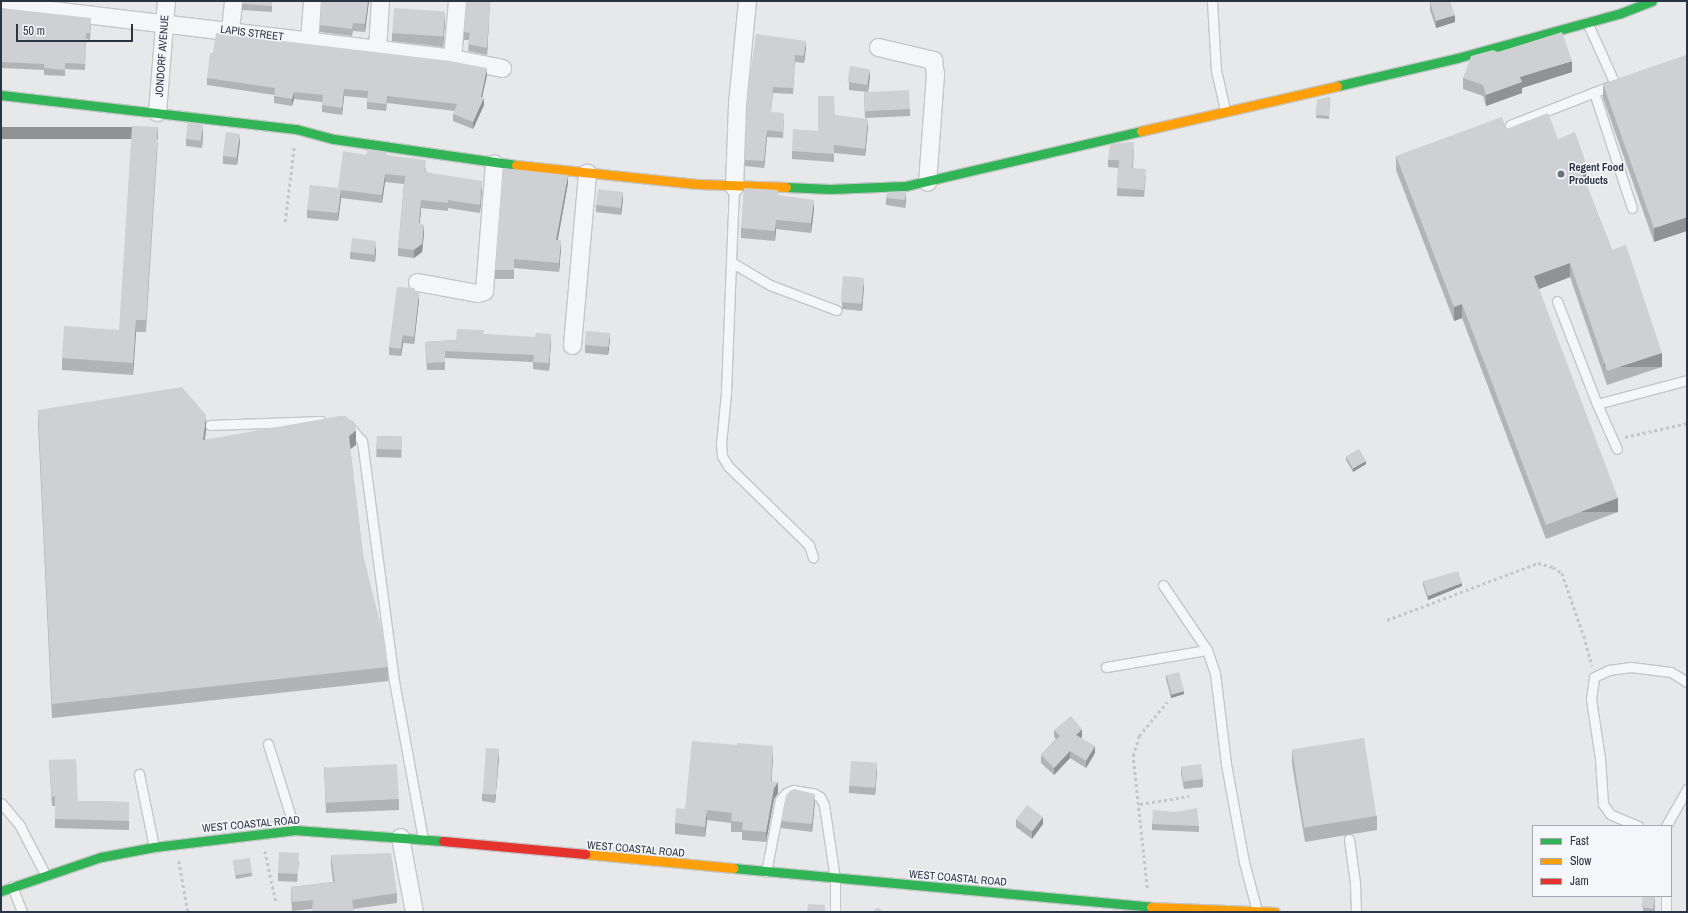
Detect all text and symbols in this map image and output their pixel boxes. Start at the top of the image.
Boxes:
street label: JONDORF AVENUE [153,14,171,98]
scale bar [18,16,135,42]
text: 50 m [23,23,45,39]
street label: LAPIS STREET [220,23,284,43]
place label: Regent Food Products [1569,161,1624,187]
marker: Regent Food Products [1556,169,1566,179]
street label: WEST COASTAL ROAD [201,813,301,835]
legend [1532,825,1672,897]
text: Fast [1570,833,1589,849]
street label: WEST COASTAL ROAD [586,838,686,860]
text: Slow [1570,853,1591,869]
street label: WEST COASTAL ROAD [908,867,1008,889]
text: Jam [1570,873,1589,889]

